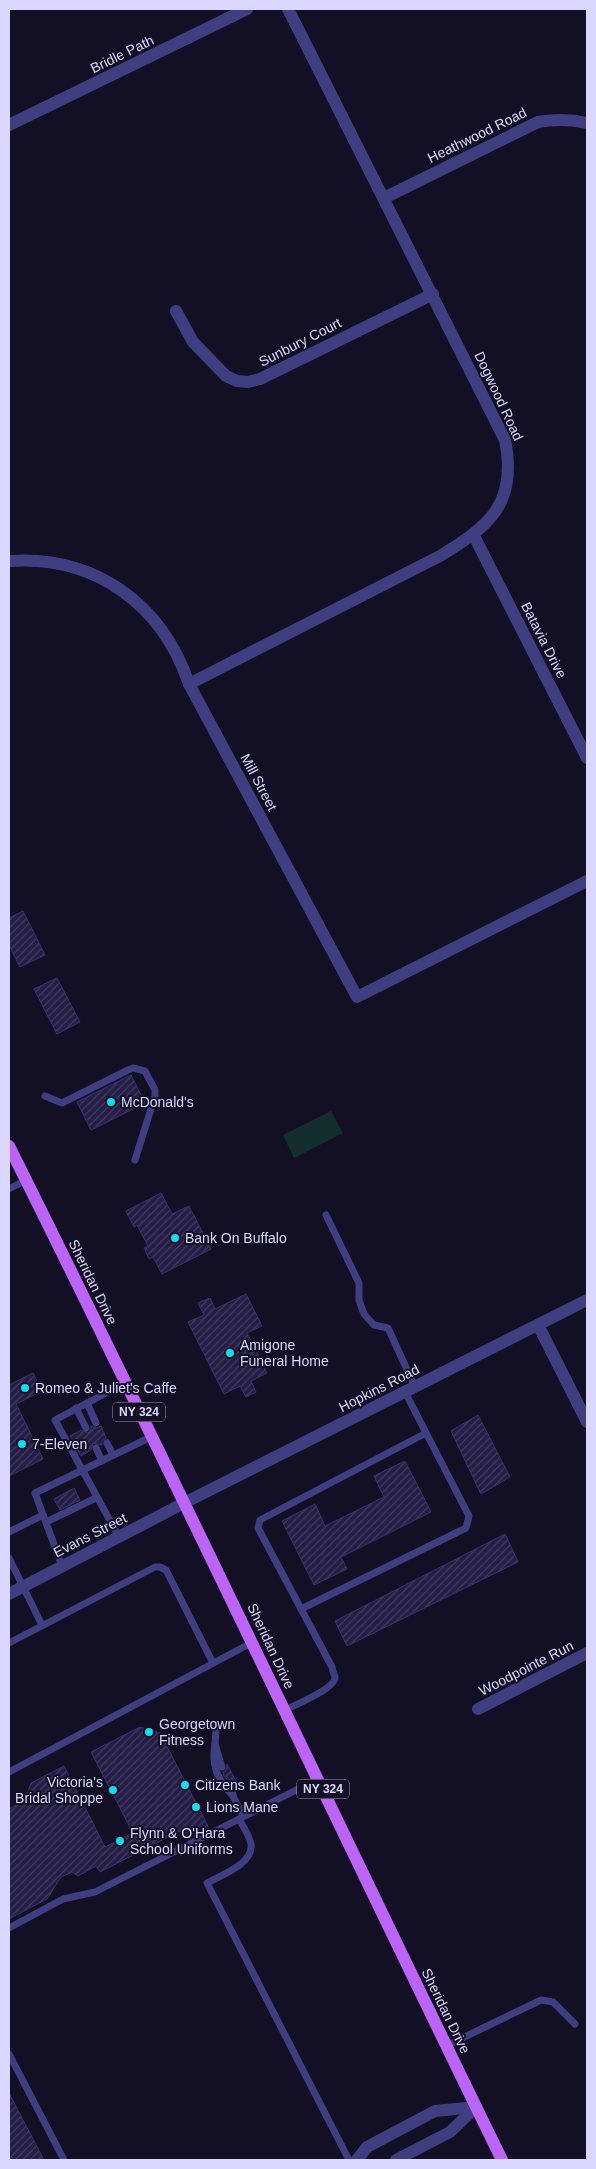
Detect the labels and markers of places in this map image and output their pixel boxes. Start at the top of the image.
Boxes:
place label: McDonald's [121,1094,194,1110]
marker: McDonald's [105,1096,117,1108]
place label: Bank On Buffalo [185,1230,287,1246]
marker: Bank On Buffalo [169,1232,181,1244]
place label: Amigone Funeral Home [240,1337,329,1369]
marker: Amigone Funeral Home [224,1347,236,1359]
place label: Romeo & Juliet's Caffe [35,1380,177,1396]
marker: Romeo & Juliet's Caffe [19,1382,31,1394]
place label: 7-Eleven [32,1436,87,1452]
marker: 7-Eleven [16,1438,28,1450]
place label: Georgetown Fitness [159,1716,235,1748]
marker: Georgetown Fitness [143,1726,155,1738]
place label: Victoria's Bridal Shoppe [15,1774,103,1806]
place label: Citizens Bank [195,1777,282,1793]
marker: Citizens Bank [179,1779,191,1791]
marker: Victoria's Bridal Shoppe [107,1784,119,1796]
place label: Lions Mane [206,1799,279,1815]
marker: Lions Mane [190,1801,202,1813]
place label: Flynn & O'Hara School Uniforms [130,1825,233,1857]
marker: Flynn & O'Hara School Uniforms [114,1835,126,1847]

